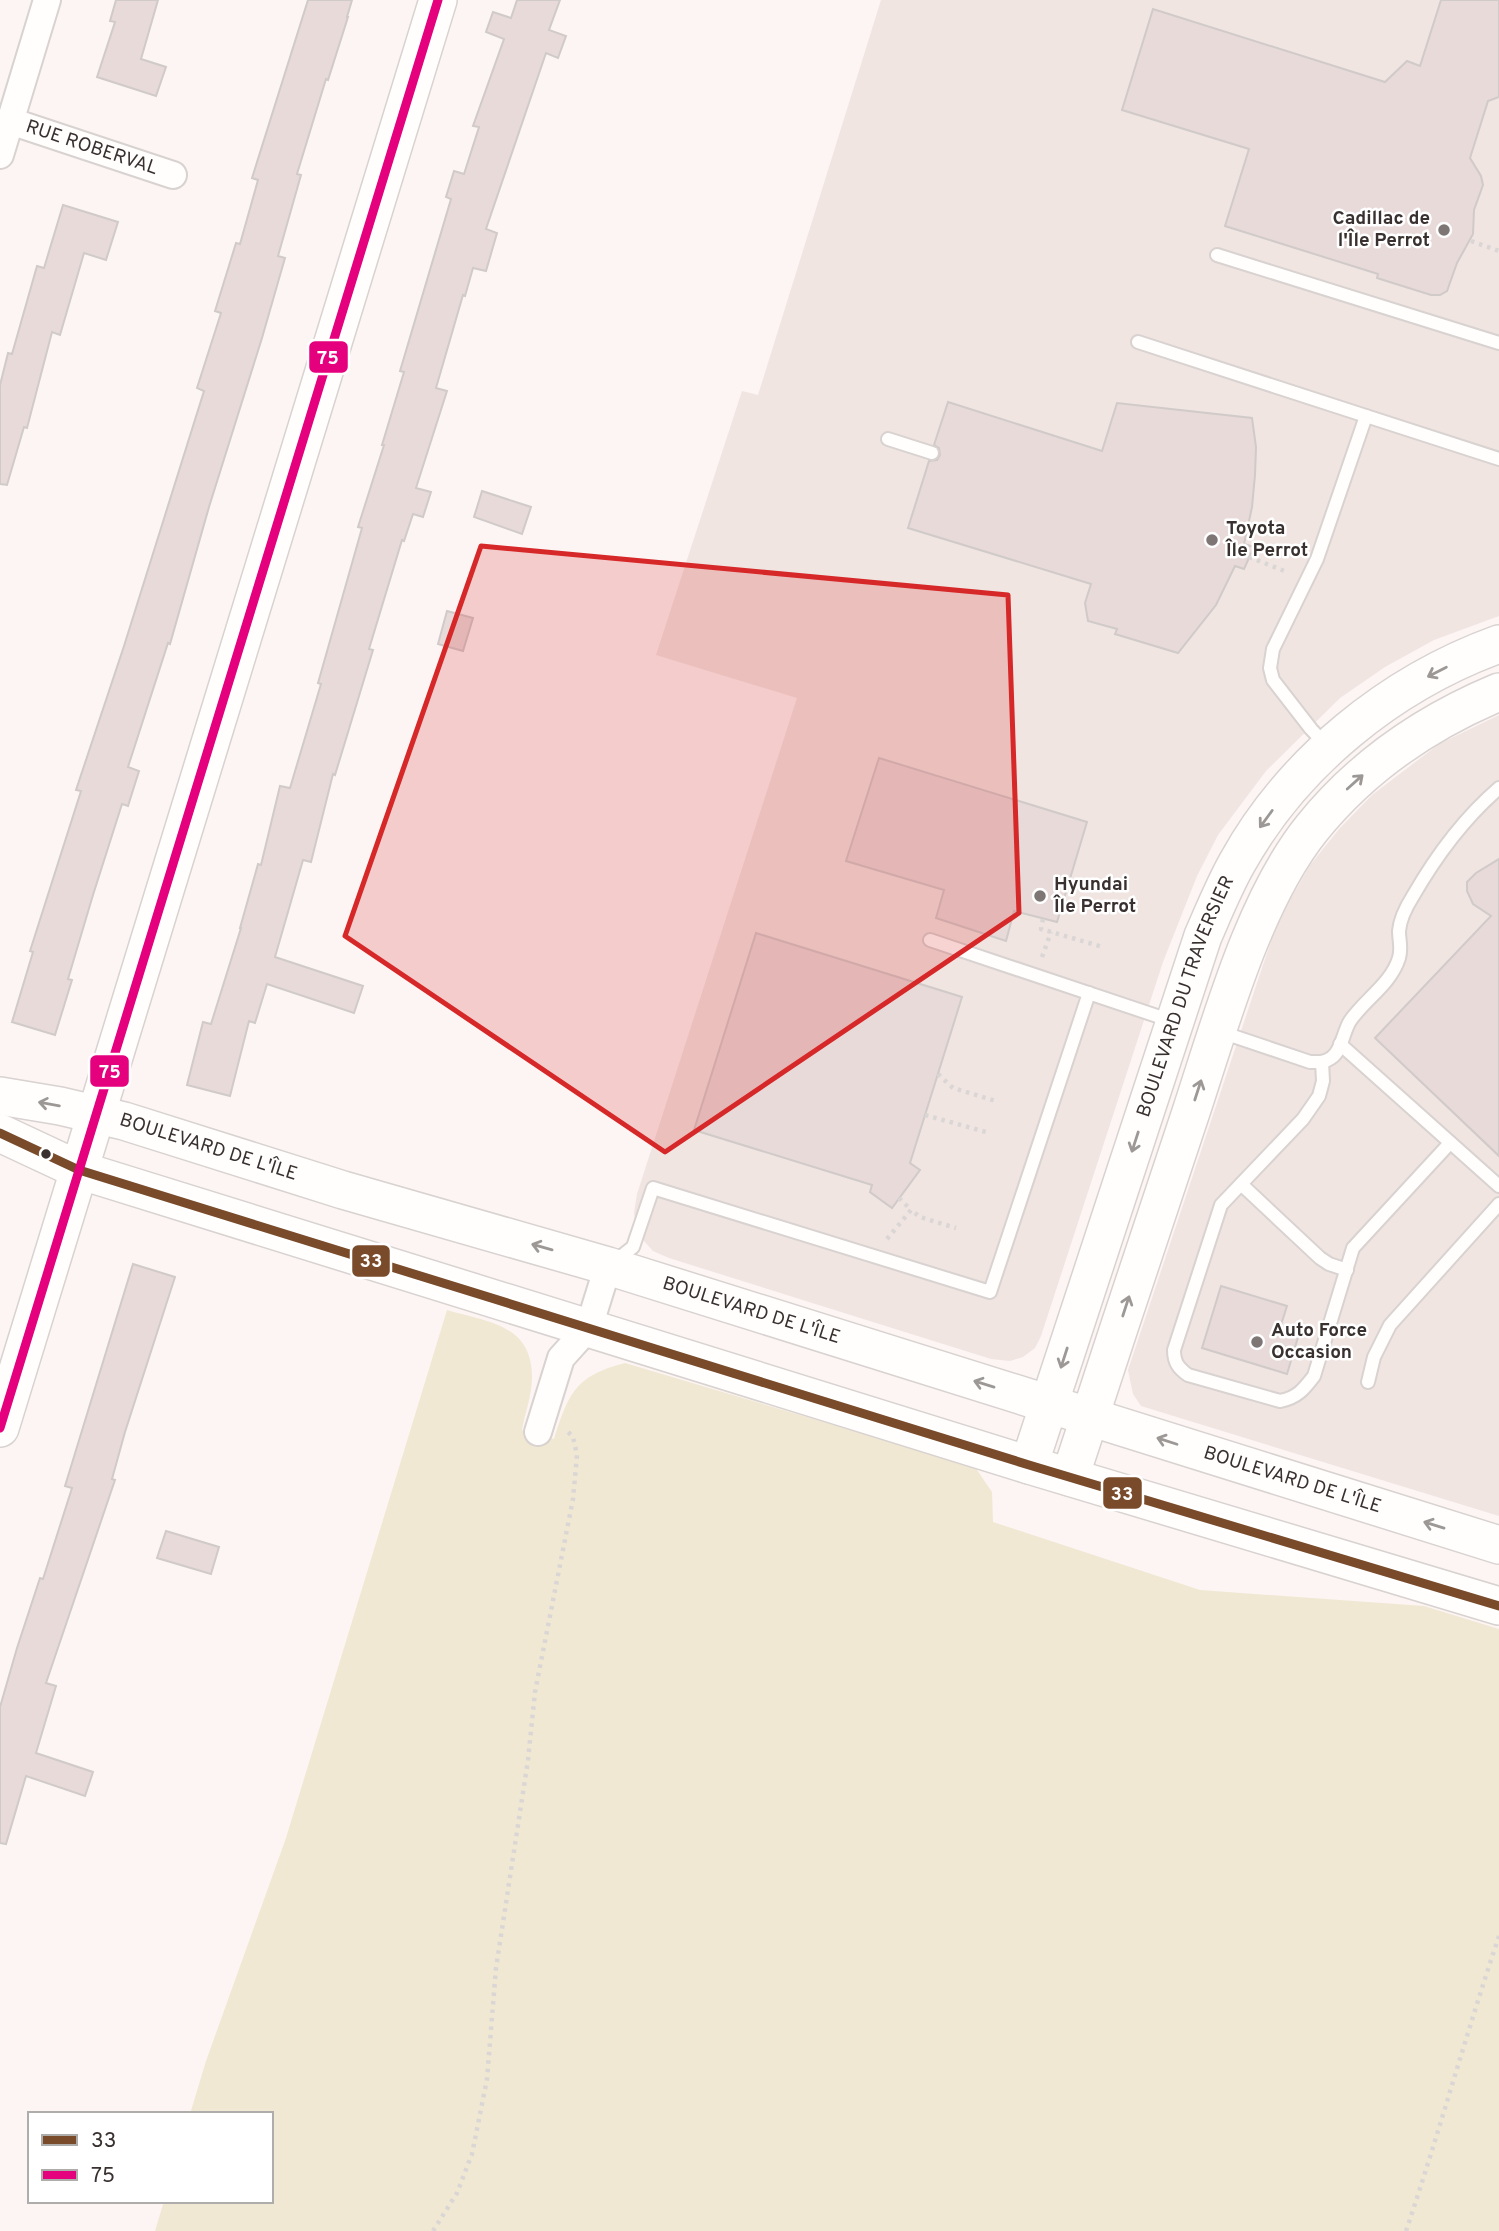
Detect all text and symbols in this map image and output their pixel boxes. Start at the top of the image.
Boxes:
street label: RUE ROBERVAL [23,115,161,181]
place label: Cadillac de l'Île Perrot [1333,207,1430,253]
marker: Cadillac de l'Île Perrot [1436,222,1452,238]
line badge: 75 [308,340,349,374]
text: 75 [317,347,339,371]
place label: Toyota Île Perrot [1225,517,1308,563]
marker: Toyota Île Perrot [1204,532,1220,548]
one-way arrow [1427,665,1447,679]
one-way arrow [1346,774,1363,791]
one-way arrow [1259,809,1273,828]
street label: BOULEVARD DU TRAVERSIER [1132,872,1240,1120]
place label: Hyundai Île Perrot [1053,873,1136,919]
marker: Hyundai Île Perrot [1032,888,1048,904]
line badge: 75 [89,1054,130,1088]
text: 75 [99,1061,121,1085]
one-way arrow [1192,1079,1205,1101]
one-way arrow [38,1097,61,1110]
street label: BOULEVARD DE L'ÎLE [116,1108,300,1187]
one-way arrow [1128,1130,1140,1152]
unlabelled marker [39,1147,53,1161]
one-way arrow [531,1240,553,1253]
line badge: 33 [351,1244,391,1278]
text: 33 [360,1250,382,1274]
street label: BOULEVARD DE L'ÎLE [659,1272,843,1350]
one-way arrow [1121,1295,1134,1317]
place label: Auto Force Occasion [1271,1319,1367,1365]
marker: Auto Force Occasion [1249,1334,1265,1350]
one-way arrow [1057,1347,1070,1369]
one-way arrow [973,1376,995,1389]
one-way arrow [1157,1433,1179,1446]
street label: BOULEVARD DE L'ÎLE [1200,1441,1384,1519]
line badge: 33 [1102,1476,1143,1510]
text: 33 [1111,1483,1133,1507]
one-way arrow [1423,1517,1445,1530]
legend [28,2112,273,2203]
text: 33 [91,2128,116,2155]
text: 75 [91,2163,115,2190]

